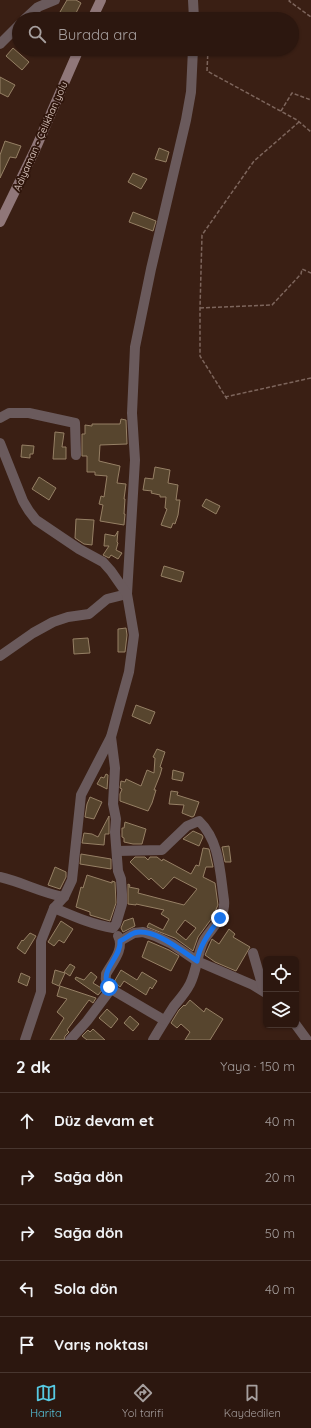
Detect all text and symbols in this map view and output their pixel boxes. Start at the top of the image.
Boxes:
search box [12,12,299,56]
icon: search [26,23,48,45]
text: Burada ara [58,25,137,44]
street label: Adıyaman - Çelikhan yolu [10,79,70,193]
route end [211,909,229,927]
map controls [263,956,299,1028]
button: locate [263,956,299,992]
route start [100,978,118,996]
button: layers [263,992,299,1028]
text: 2 dk [16,1056,51,1077]
text: Yaya · 150 m [220,1058,295,1074]
icon: ahead [16,1110,38,1132]
text: Düz devam et [54,1111,154,1130]
text: 40 m [265,1113,295,1129]
icon: right [16,1166,38,1188]
text: Sağa dön [54,1167,123,1186]
text: 20 m [265,1169,295,1185]
icon: right [16,1222,38,1244]
text: Sağa dön [54,1223,123,1242]
text: 50 m [265,1225,295,1241]
icon: left [16,1278,38,1300]
text: Sola dön [54,1279,118,1298]
text: 40 m [265,1281,295,1297]
icon: arrive [16,1334,38,1356]
text: Varış noktası [54,1335,148,1354]
tab: Harita [30,1382,62,1420]
tab: Yol tarifi [122,1382,163,1420]
tab: Kaydedilen [224,1382,281,1420]

